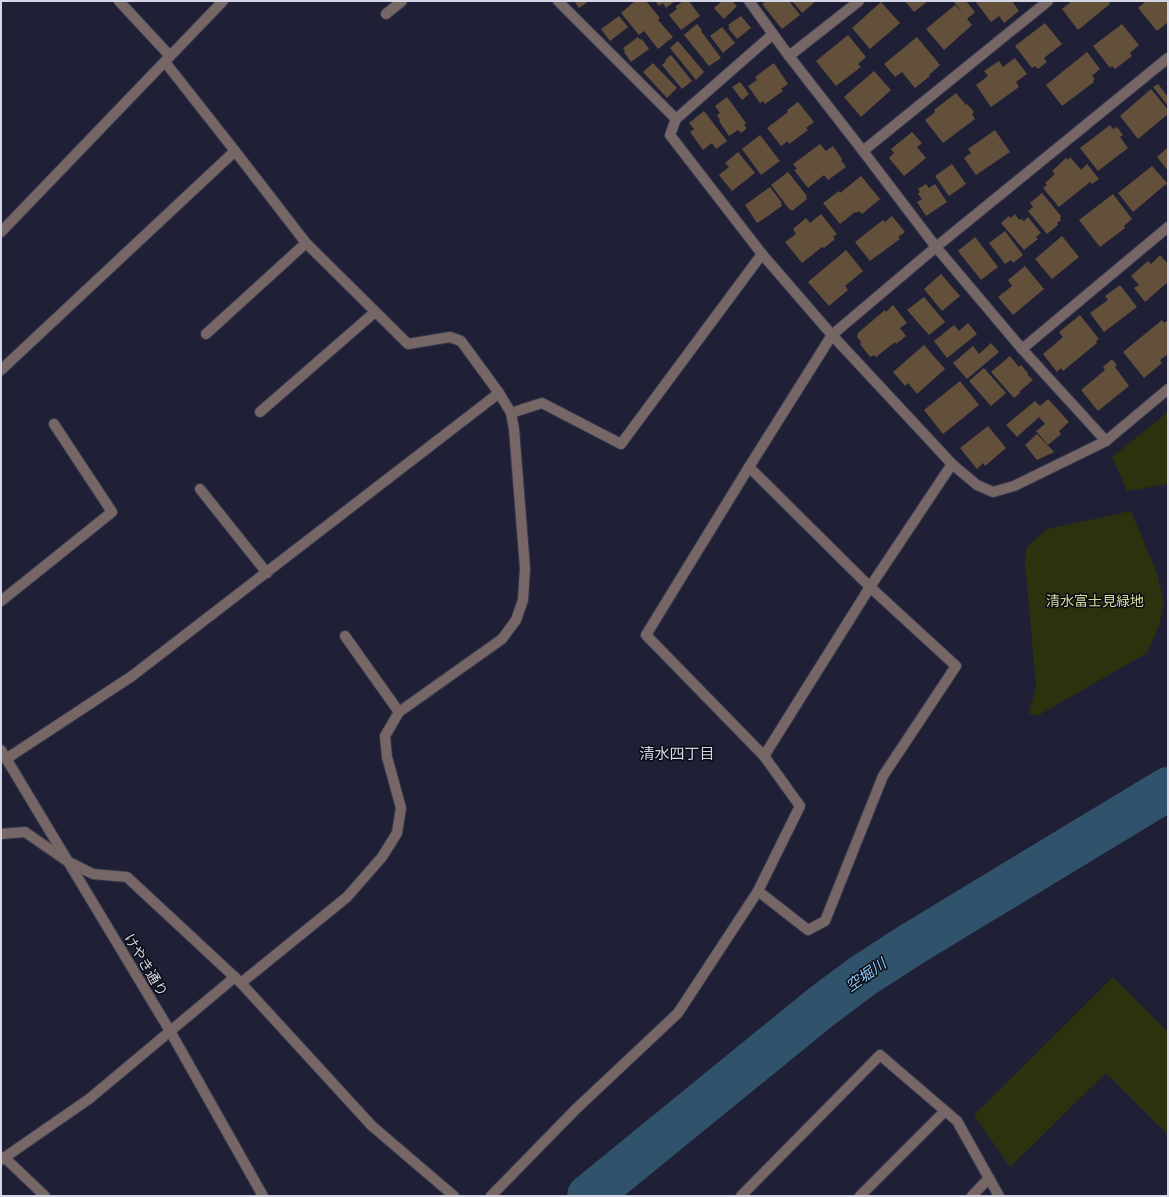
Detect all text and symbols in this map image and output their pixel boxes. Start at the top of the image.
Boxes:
park label: 清水富士見緑地 [1046,593,1144,610]
district label: 清水四丁目 [639,745,715,763]
street label: けやき通り [120,931,171,1000]
water label: 空堀川 [842,954,891,995]

